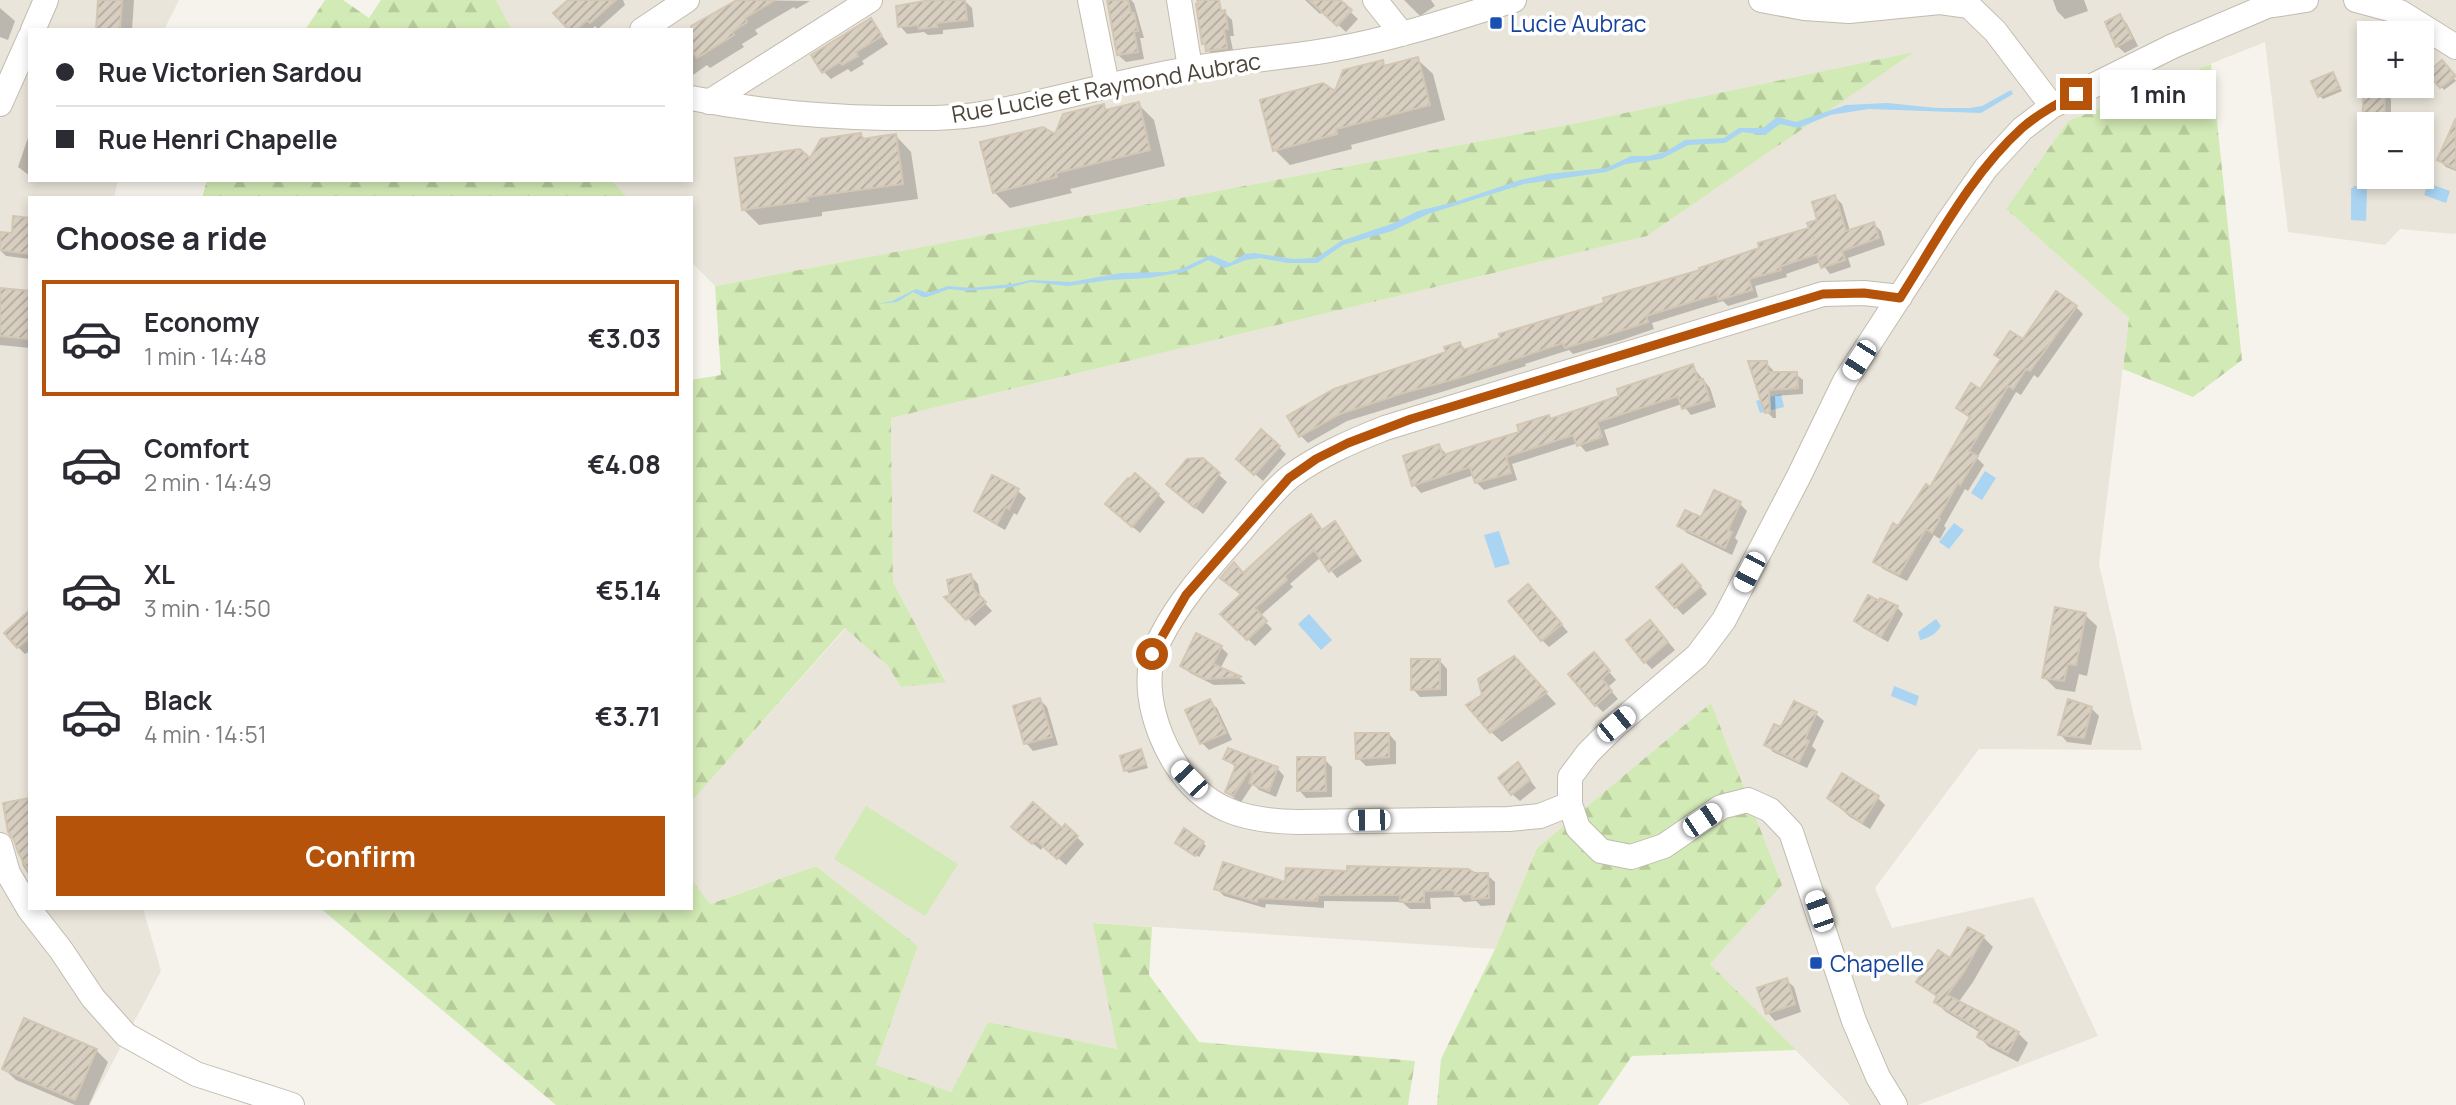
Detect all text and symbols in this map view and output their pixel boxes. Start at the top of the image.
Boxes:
place label: Lucie Aubrac [1510,7,1646,39]
marker: Lucie Aubrac [1488,15,1504,31]
map controls [2357,21,2434,189]
button: + [2357,21,2434,98]
street label: Rue Lucie et Raymond Aubrac [949,44,1263,130]
text: Rue Victorien Sardou [98,54,362,90]
callout: 1 min [2100,70,2216,119]
route end [2060,78,2092,110]
text: 1 min [2130,78,2186,110]
button: − [2357,112,2434,189]
text: Rue Henri Chapelle [98,121,338,157]
text: Choose a ride [56,216,267,260]
text: Economy [144,304,259,340]
icon: car [60,307,123,370]
text: €3.03 [588,320,661,356]
car [1839,337,1880,383]
text: 1 min · 14:48 [144,340,267,372]
text: Comfort [144,430,250,466]
icon: car [60,433,123,496]
text: €4.08 [588,446,661,482]
text: 2 min · 14:49 [144,466,272,498]
car [1730,549,1769,595]
text: XL [144,556,175,592]
icon: car [60,559,123,622]
text: €5.14 [596,572,661,608]
text: 3 min · 14:50 [144,592,271,624]
route start [1136,638,1168,670]
text: Black [144,682,212,718]
icon: car [60,685,123,748]
text: €3.71 [595,698,661,734]
car [1594,703,1639,745]
text: 4 min · 14:51 [144,718,267,750]
car [1167,757,1212,801]
car [1679,800,1726,840]
car [1348,809,1391,831]
button: Confirm [56,816,665,896]
car [1803,888,1836,934]
place label: Chapelle [1830,947,1924,979]
marker: Chapelle [1808,955,1824,971]

